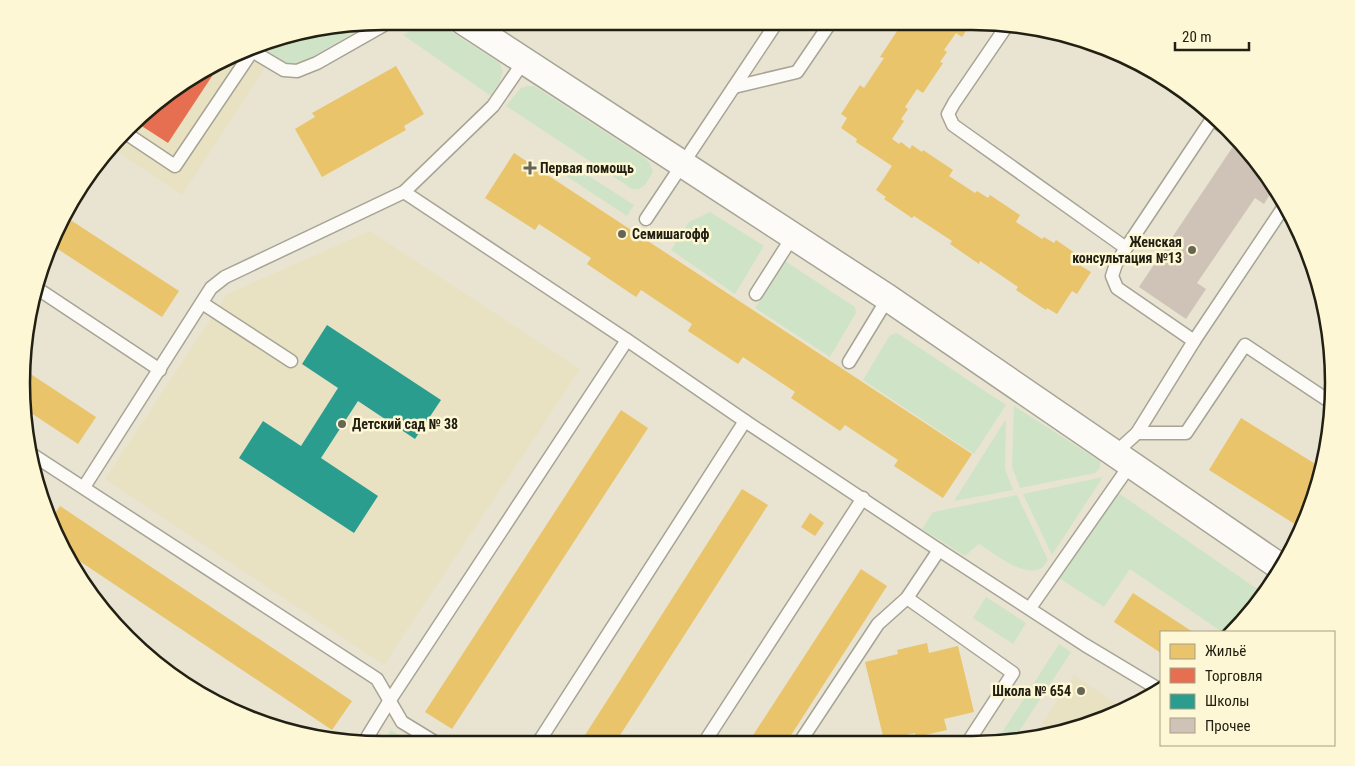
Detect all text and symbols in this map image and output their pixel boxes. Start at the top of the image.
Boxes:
scale bar [1175,20,1249,52]
text: 20 m [1182,28,1212,46]
place label: Первая помощь [540,160,634,176]
marker: Первая помощь [524,162,536,174]
place label: Семишагофф [632,226,710,242]
marker: Семишагофф [616,228,628,240]
place label: Женская консультация №13 [1072,234,1182,266]
marker: Женская консультация №13 [1186,244,1198,256]
place label: Детский сад № 38 [352,416,458,432]
marker: Детский сад № 38 [336,418,348,430]
legend [1160,631,1335,746]
text: Жильё [1205,642,1246,660]
text: Торговля [1205,667,1262,685]
place label: Школа № 654 [992,683,1071,699]
marker: Школа № 654 [1075,685,1087,697]
text: Школы [1205,692,1250,710]
text: Прочее [1205,717,1251,735]

